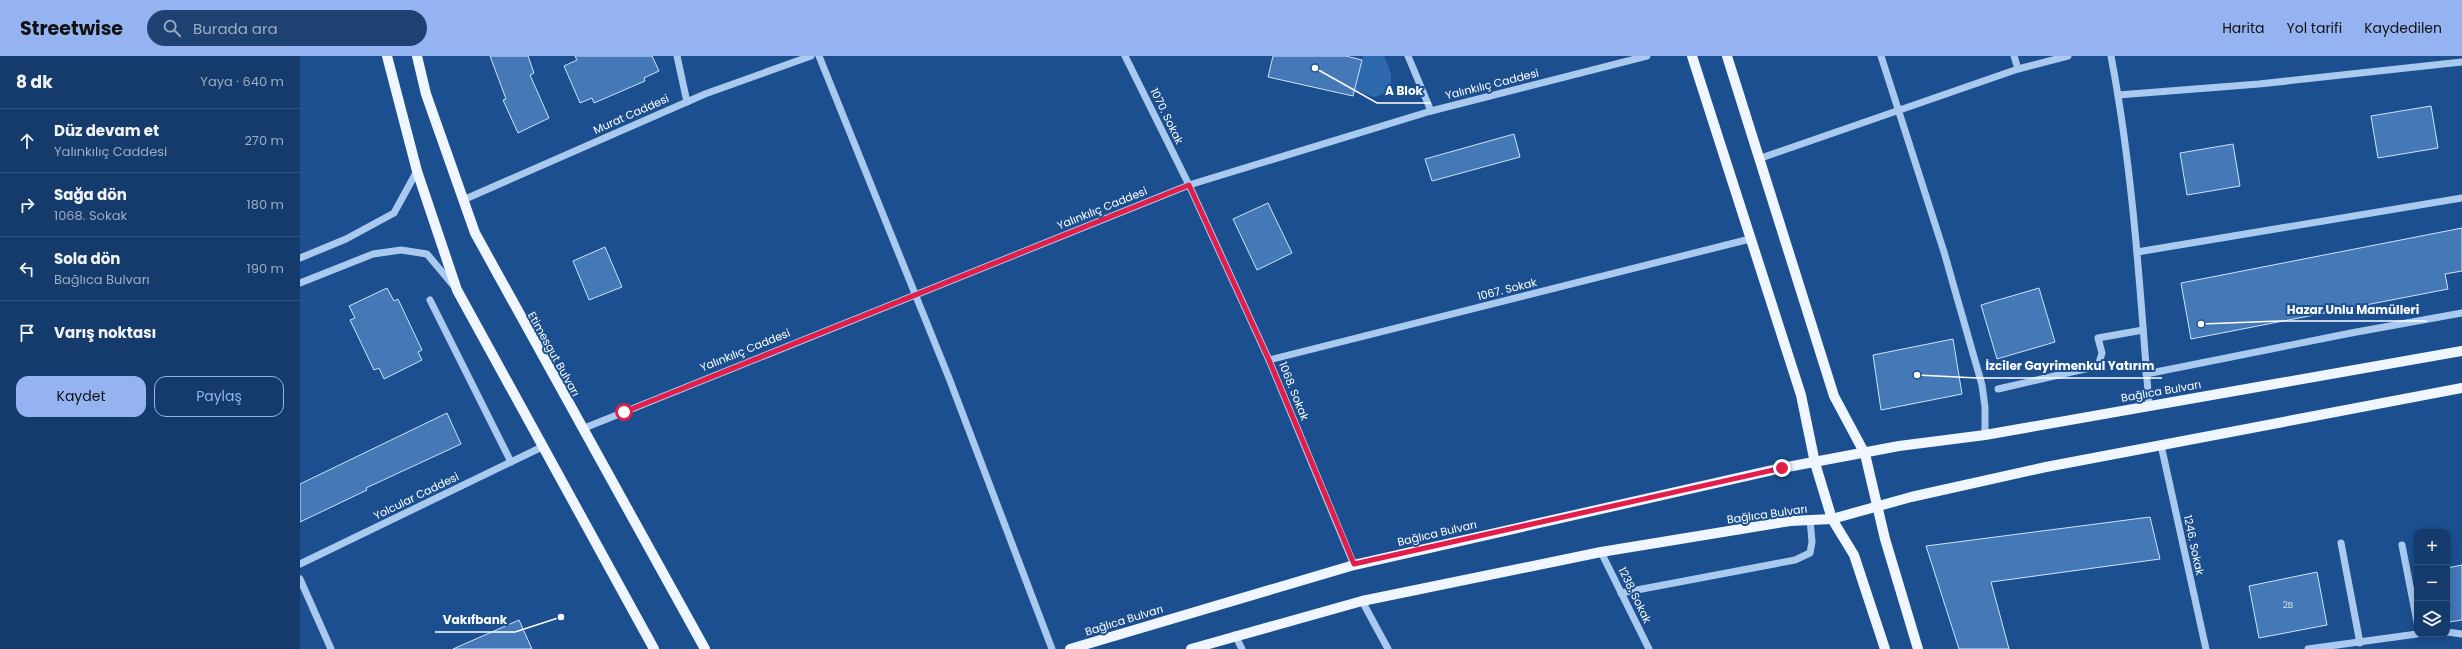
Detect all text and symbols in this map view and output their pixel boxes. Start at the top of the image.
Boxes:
search box [147,10,427,46]
text: Streetwise [20,15,123,42]
icon: search [161,17,183,39]
text: Burada ara [193,18,278,39]
text: Harita [2222,18,2265,38]
text: Yol tarifi [2287,18,2342,38]
text: Kaydedilen [2364,18,2442,38]
street label: Yalınkılıç Caddesi [1444,65,1541,103]
text: 8 dk [16,70,53,94]
text: Yaya · 640 m [200,72,284,91]
callout: A Blok [1377,79,1431,103]
text: A Blok [1385,82,1424,99]
street label: 1070. Sokak [1146,85,1188,147]
street label: Murat Caddesi [591,90,672,138]
text: Düz devam et [54,120,159,141]
icon: ahead [16,130,38,152]
text: 270 m [244,131,284,150]
text: Yalınkılıç Caddesi [54,142,167,161]
street label: Yalınkılıç Caddesi [1055,183,1150,233]
text: Sağa dön [54,184,127,205]
icon: right [16,194,38,216]
text: 180 m [247,195,284,214]
text: 1068. Sokak [54,206,127,225]
text: Sola dön [54,248,120,269]
icon: left [16,258,38,280]
text: 190 m [247,259,284,278]
text: Bağlıca Bulvarı [54,270,150,289]
street label: 1067. Sokak [1476,274,1539,304]
callout: Hazar Unlu Mamülleri [2279,297,2427,321]
text: Hazar Unlu Mamülleri [2287,301,2419,318]
street label: Etimesgut Bulvarı [524,309,584,399]
icon: arrive [16,322,38,344]
text: Varış noktası [54,322,156,343]
street label: Yalınkılıç Caddesi [698,325,793,375]
callout: İzciler Gayrimenkul Yatırım [1977,354,2162,378]
text: İzciler Gayrimenkul Yatırım [1986,357,2155,374]
street label: 1068. Sokak [1275,359,1313,423]
button: Kaydet [16,376,146,417]
button: Paylaş [154,376,284,417]
street label: Bağlıca Bulvarı [2120,376,2202,406]
route start [615,403,633,421]
route end [1773,459,1791,477]
street label: Yolcular Caddesi [371,468,462,524]
street label: Bağlıca Bulvarı [1726,500,1808,528]
street label: 1246. Sokak [2180,513,2208,577]
street label: Bağlıca Bulvarı [1396,516,1478,550]
map controls [2414,529,2450,637]
button: + [2414,529,2450,565]
street label: 1238. Sokak [1614,564,1656,626]
button: − [2414,565,2450,601]
house number: 2B [2283,599,2294,611]
street label: Bağlıca Bulvarı [1083,601,1165,639]
button: layers [2414,601,2450,637]
callout: Vakıfbank [435,608,515,632]
text: Vakıfbank [443,611,508,628]

